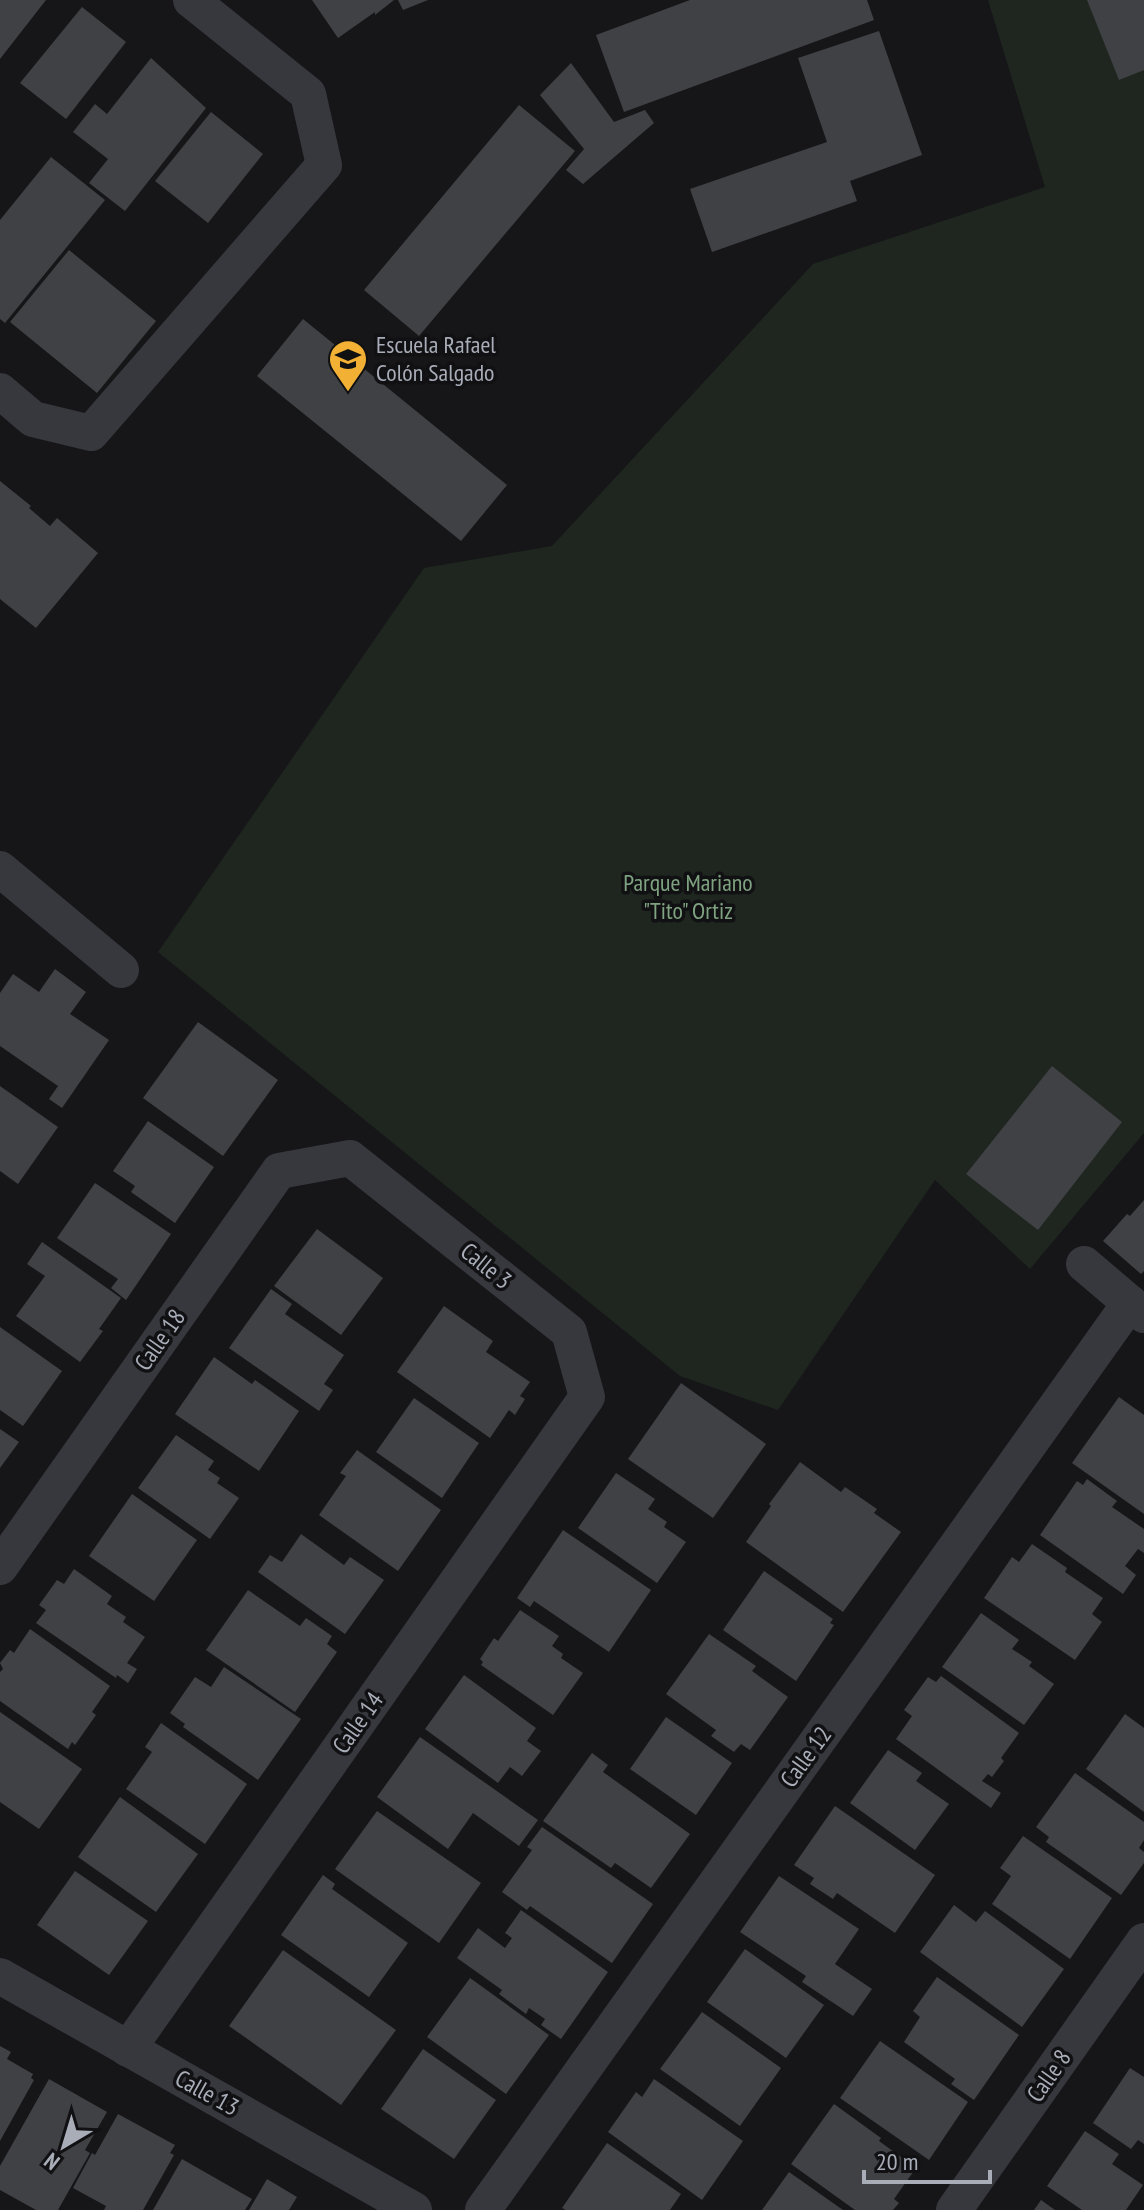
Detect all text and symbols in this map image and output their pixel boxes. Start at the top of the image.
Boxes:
place label: Escuela Rafael Colón Salgado [376,329,496,388]
school or university icon: Escuela Rafael Colón Salgado [327,338,369,393]
park label: Parque Mariano "Tito" Ortiz [623,867,753,926]
street label: Calle 3 [454,1236,518,1296]
street label: Calle 18 [127,1303,192,1376]
street label: Calle 14 [325,1686,390,1759]
street label: Calle 12 [773,1720,838,1793]
street label: Calle 8 [1019,2043,1078,2108]
street label: Calle 13 [170,2063,245,2123]
north arrow [24,2106,104,2186]
scale bar [864,2134,990,2184]
text: 20 m [876,2146,918,2177]
text: N [38,2147,65,2176]

